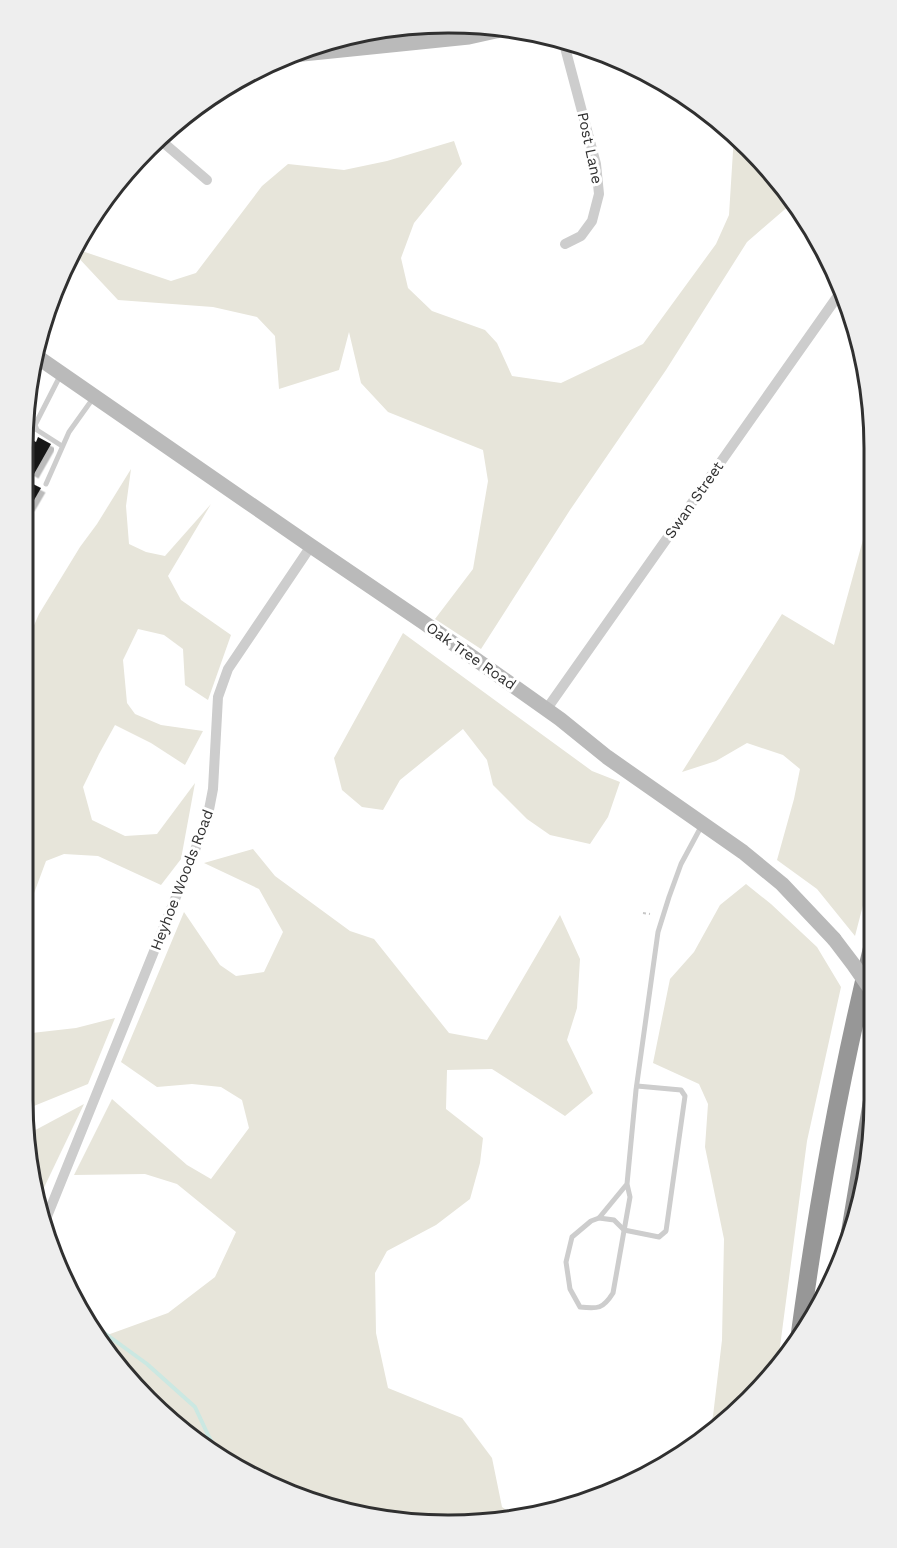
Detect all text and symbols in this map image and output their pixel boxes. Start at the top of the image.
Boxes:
street label: Post Lane [574,111,606,185]
street label: Swan Street [661,457,728,542]
street label: Oak Tree Road [423,618,519,694]
street label: Heyhoe Woods Road [147,807,217,953]

